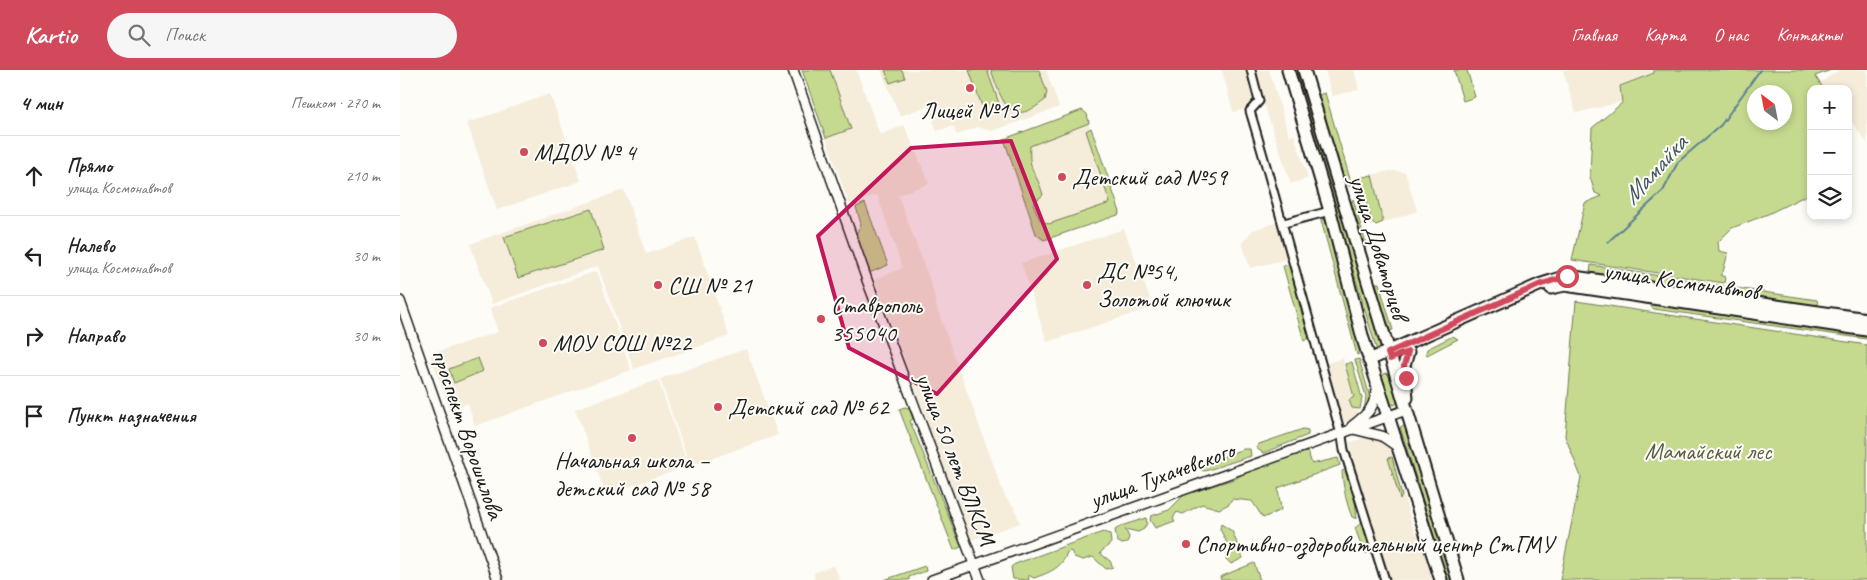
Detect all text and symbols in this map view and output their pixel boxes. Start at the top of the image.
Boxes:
search box [107,13,457,58]
text: Kartio [25,20,77,50]
icon: search [125,21,153,49]
text: Поиск [165,23,205,47]
text: Главная [1572,24,1617,46]
text: Карта [1645,24,1686,46]
text: О нас [1714,24,1749,46]
text: Контакты [1777,24,1842,46]
marker: Лицей №15 [964,82,976,94]
north arrow [1747,85,1792,130]
map controls [1807,85,1852,220]
button: + [1807,85,1852,130]
text: 4 мин [20,90,63,116]
text: Пешком · 270 m [291,93,380,113]
place label: Лицей №15 [921,95,1020,125]
water label: Мамайка [1615,127,1696,211]
button: − [1807,130,1852,175]
place label: МДОУ № 4 [534,137,638,167]
marker: МДОУ № 4 [518,146,530,158]
text: Прямо [67,154,112,178]
icon: ahead [20,162,48,190]
place label: Детский сад №59 [1072,162,1229,192]
text: 210 m [346,166,380,186]
street label: улица Доваторцев [1342,169,1417,328]
marker: Детский сад №59 [1056,171,1068,183]
button: layers [1807,175,1852,220]
text: улица Космонавтов [67,178,171,198]
text: Налево [67,234,115,258]
icon: left [20,242,48,270]
text: 30 m [353,246,380,266]
street label: улица Космонавтов [1600,255,1764,307]
place label: ДС №54, Золотой ключик [1097,256,1232,314]
text: улица Космонавтов [67,258,171,278]
route start [1556,265,1579,288]
place label: СШ № 21 [668,270,753,300]
marker: СШ № 21 [652,279,664,291]
marker: ДС №54, Золотой ключик [1081,279,1093,291]
place label: Ставрополь 355040 [831,290,923,348]
marker: Ставрополь 355040 [815,313,827,325]
icon: right [20,322,48,350]
text: Направо [67,324,125,348]
text: 30 m [353,326,380,346]
place label: МОУ СОШ №22 [553,328,693,358]
marker: МОУ СОШ №22 [537,337,549,349]
street label: проспект Ворошилова [425,345,512,524]
street label: улица 50 лет ВЛКСМ [909,367,1003,551]
route end [1395,367,1418,390]
place label: Детский сад № 62 [728,392,891,422]
marker: Детский сад № 62 [712,401,724,413]
icon: arrive [20,402,48,430]
text: Пункт назначения [67,404,196,428]
marker: Начальная школа – детский сад № 58 [626,432,638,444]
street label: улица Тухачевского [1084,434,1241,516]
park label: Мамайский лес [1645,436,1773,466]
place label: Начальная школа – детский сад № 58 [555,445,712,503]
place label: Спортивно-оздоровительный центр СтГМУ [1196,529,1557,560]
marker: Спортивно-оздоровительный центр СтГМУ [1180,538,1192,550]

